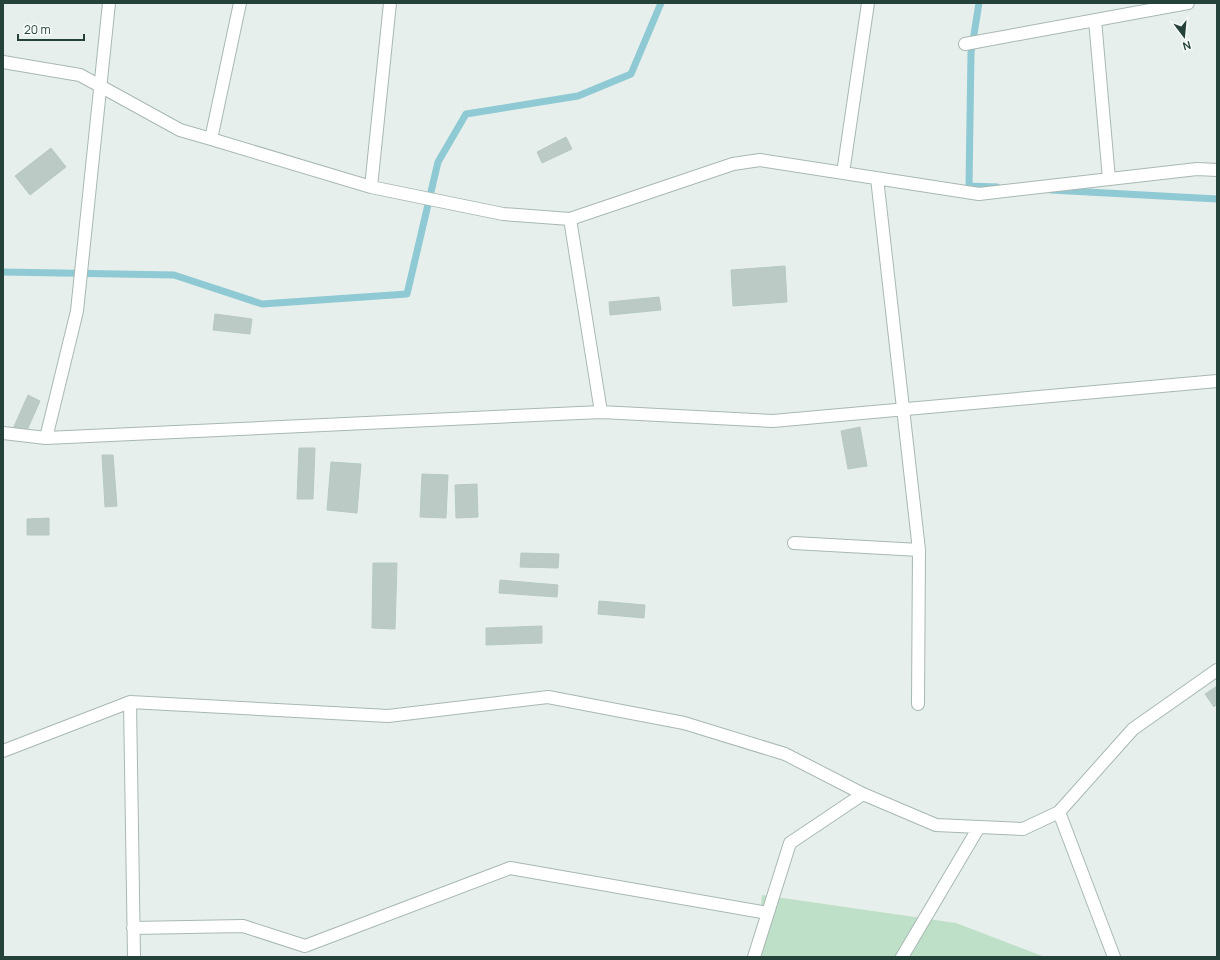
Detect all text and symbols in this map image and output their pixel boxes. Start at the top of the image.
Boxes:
scale bar [18,16,84,42]
north arrow [1164,16,1204,56]
text: 20 m [24,21,51,38]
text: N [1181,38,1193,54]

